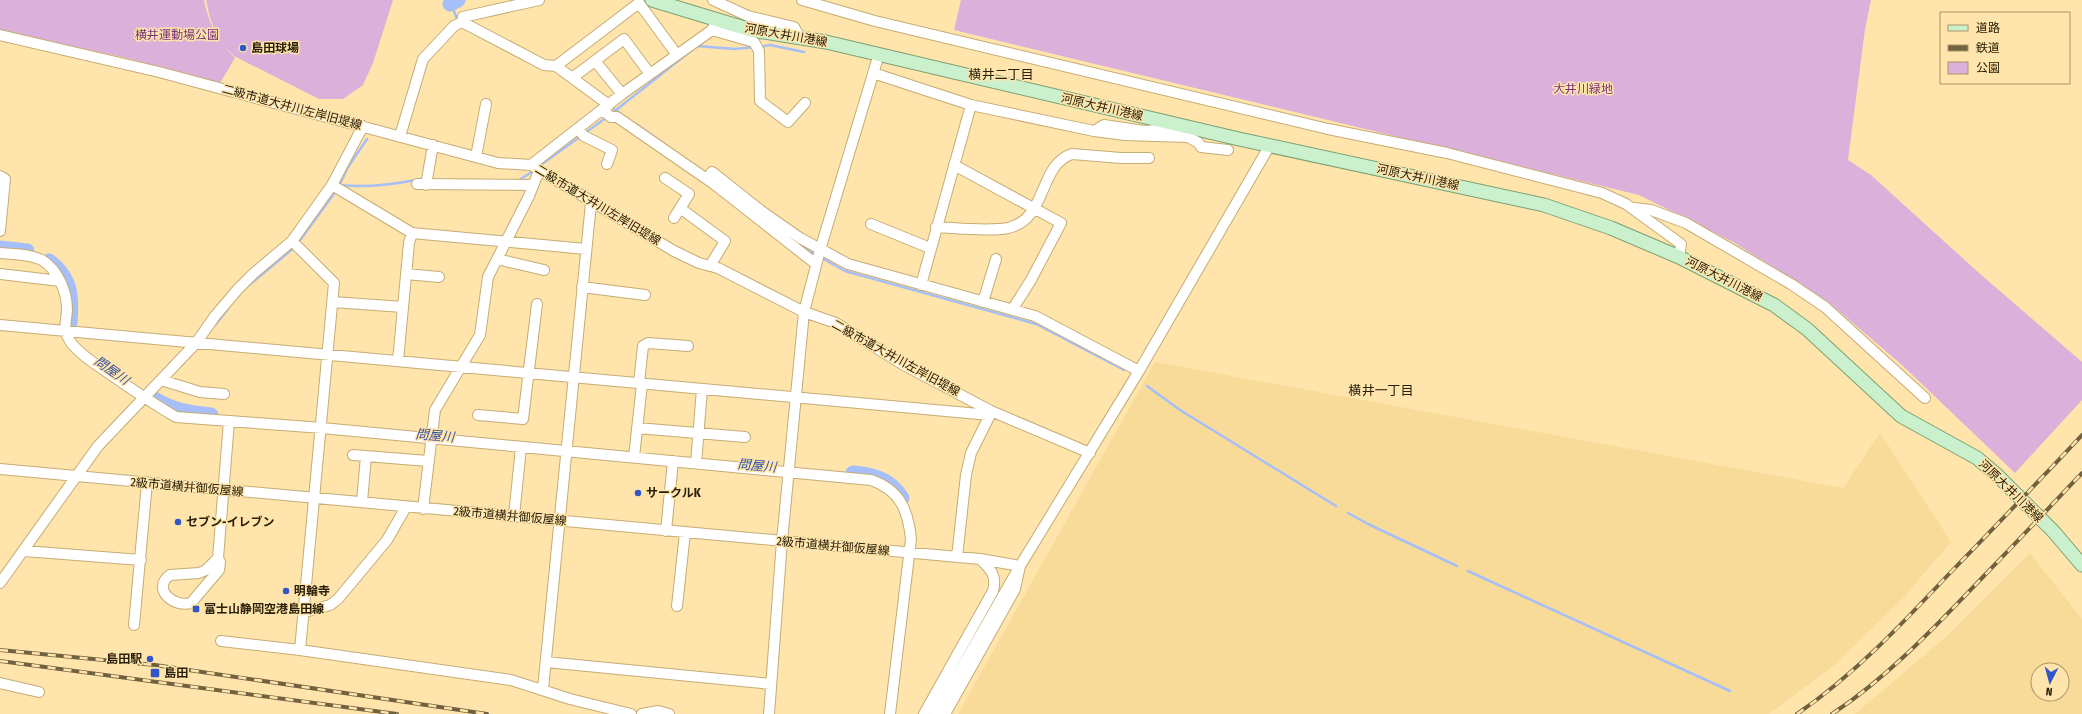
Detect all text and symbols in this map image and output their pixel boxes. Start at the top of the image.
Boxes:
legend [1940,12,2070,84]
street label: 河原大井川港線 [743,21,829,49]
text: 道路 [1976,21,2000,35]
park label: 横井運動場公園 [135,28,219,42]
place label: 島田球場 [251,41,299,55]
text: 鉄道 [1976,41,2000,55]
marker: 島田球場 [238,43,248,53]
text: 公園 [1976,61,2000,75]
district label: 横井二丁目 [968,67,1034,82]
street label: 二級市道大井川左岸旧堤線 [221,82,363,132]
park label: 大井川緑地 [1553,82,1613,96]
street label: 河原大井川港線 [1059,91,1145,123]
street label: 河原大井川港線 [1375,161,1461,193]
street label: 二級市道大井川左岸旧堤線 [533,162,663,248]
street label: 河原大井川港線 [1683,254,1765,304]
street label: 二級市道大井川左岸旧堤線 [830,317,962,399]
water label: 問屋川 [91,353,134,389]
district label: 横井一丁目 [1348,383,1414,398]
water label: 問屋川 [415,426,457,445]
water label: 問屋川 [737,456,779,475]
street label: 河原大井川港線 [1976,457,2046,525]
street label: 2級市道横井御仮屋線 [130,475,244,499]
place label: サークルK [646,486,702,500]
marker: サークルK [633,488,643,498]
street label: 2級市道横井御仮屋線 [453,504,567,528]
place label: セブン-イレブン [186,515,275,529]
marker: セブン-イレブン [173,517,183,527]
street label: 2級市道横井御仮屋線 [776,534,890,558]
place label: 明輪寺 [294,584,330,598]
marker: 明輪寺 [281,586,291,596]
place label: 富士山静岡空港島田線 [204,602,324,616]
marker: 富士山静岡空港島田線 [191,604,201,614]
place label: 島田駅 [106,652,142,666]
marker: 島田駅 [145,654,155,664]
north arrow [2030,662,2070,702]
place label: 島田 [164,666,188,680]
marker: 島田 [149,667,161,679]
text: N [2045,685,2053,698]

